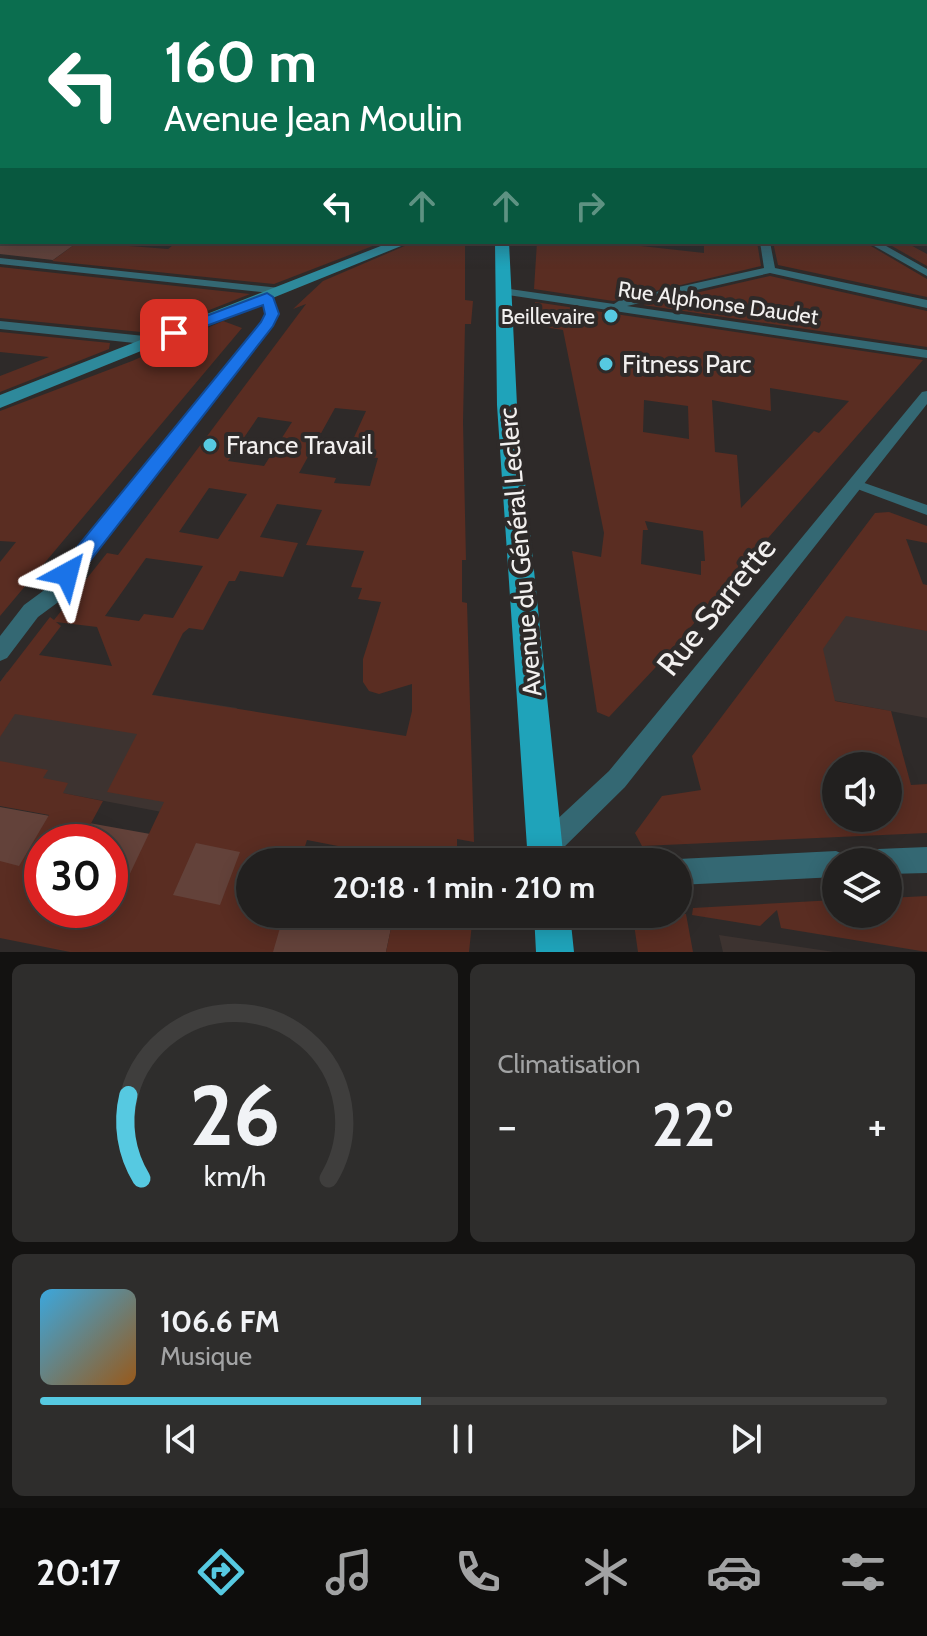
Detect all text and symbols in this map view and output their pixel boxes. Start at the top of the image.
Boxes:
text: 160 m [164,28,317,96]
icon: left [32,32,136,136]
text: Avenue Jean Moulin [164,96,463,140]
icon: left [316,184,360,228]
icon: ahead [400,184,444,228]
icon: ahead [484,184,528,228]
icon: right [568,184,612,228]
street label: Rue Alphonse Daudet [616,276,820,331]
pin [140,299,208,367]
place label: Beillevaire [501,303,595,330]
marker: Beillevaire [602,307,620,325]
icon: arrive [152,311,196,355]
place label: Fitness Parc [622,348,752,380]
marker: Fitness Parc [597,355,615,373]
street label: Avenue du Général Leclerc [491,406,549,698]
place label: France Travail [226,429,373,461]
marker: France Travail [201,436,219,454]
street label: Rue Sarrette [648,529,784,683]
position arrow [25,532,109,616]
map controls [822,752,902,928]
button: sound [822,752,902,832]
speed limit sign: 30 [24,824,128,928]
button: layers [822,848,902,928]
text: 20:18 · 1 min · 210 m [333,869,595,906]
text: Climatisation [498,1048,641,1080]
text: 26 [189,1065,280,1166]
text: 22° [652,1088,733,1161]
text: − [498,1099,517,1152]
text: + [868,1099,887,1152]
text: km/h [203,1158,266,1193]
text: 106.6 FM [160,1303,280,1340]
text: Musique [160,1340,252,1372]
icon: previous [159,1417,203,1461]
icon: pause [441,1417,485,1461]
icon: next [724,1417,768,1461]
icon: directions [193,1544,249,1600]
icon: music [321,1544,377,1600]
icon: phone [450,1544,506,1600]
icon: climate [578,1544,634,1600]
icon: car [706,1544,762,1600]
icon: filters [835,1544,891,1600]
text: 20:17 [36,1550,120,1594]

